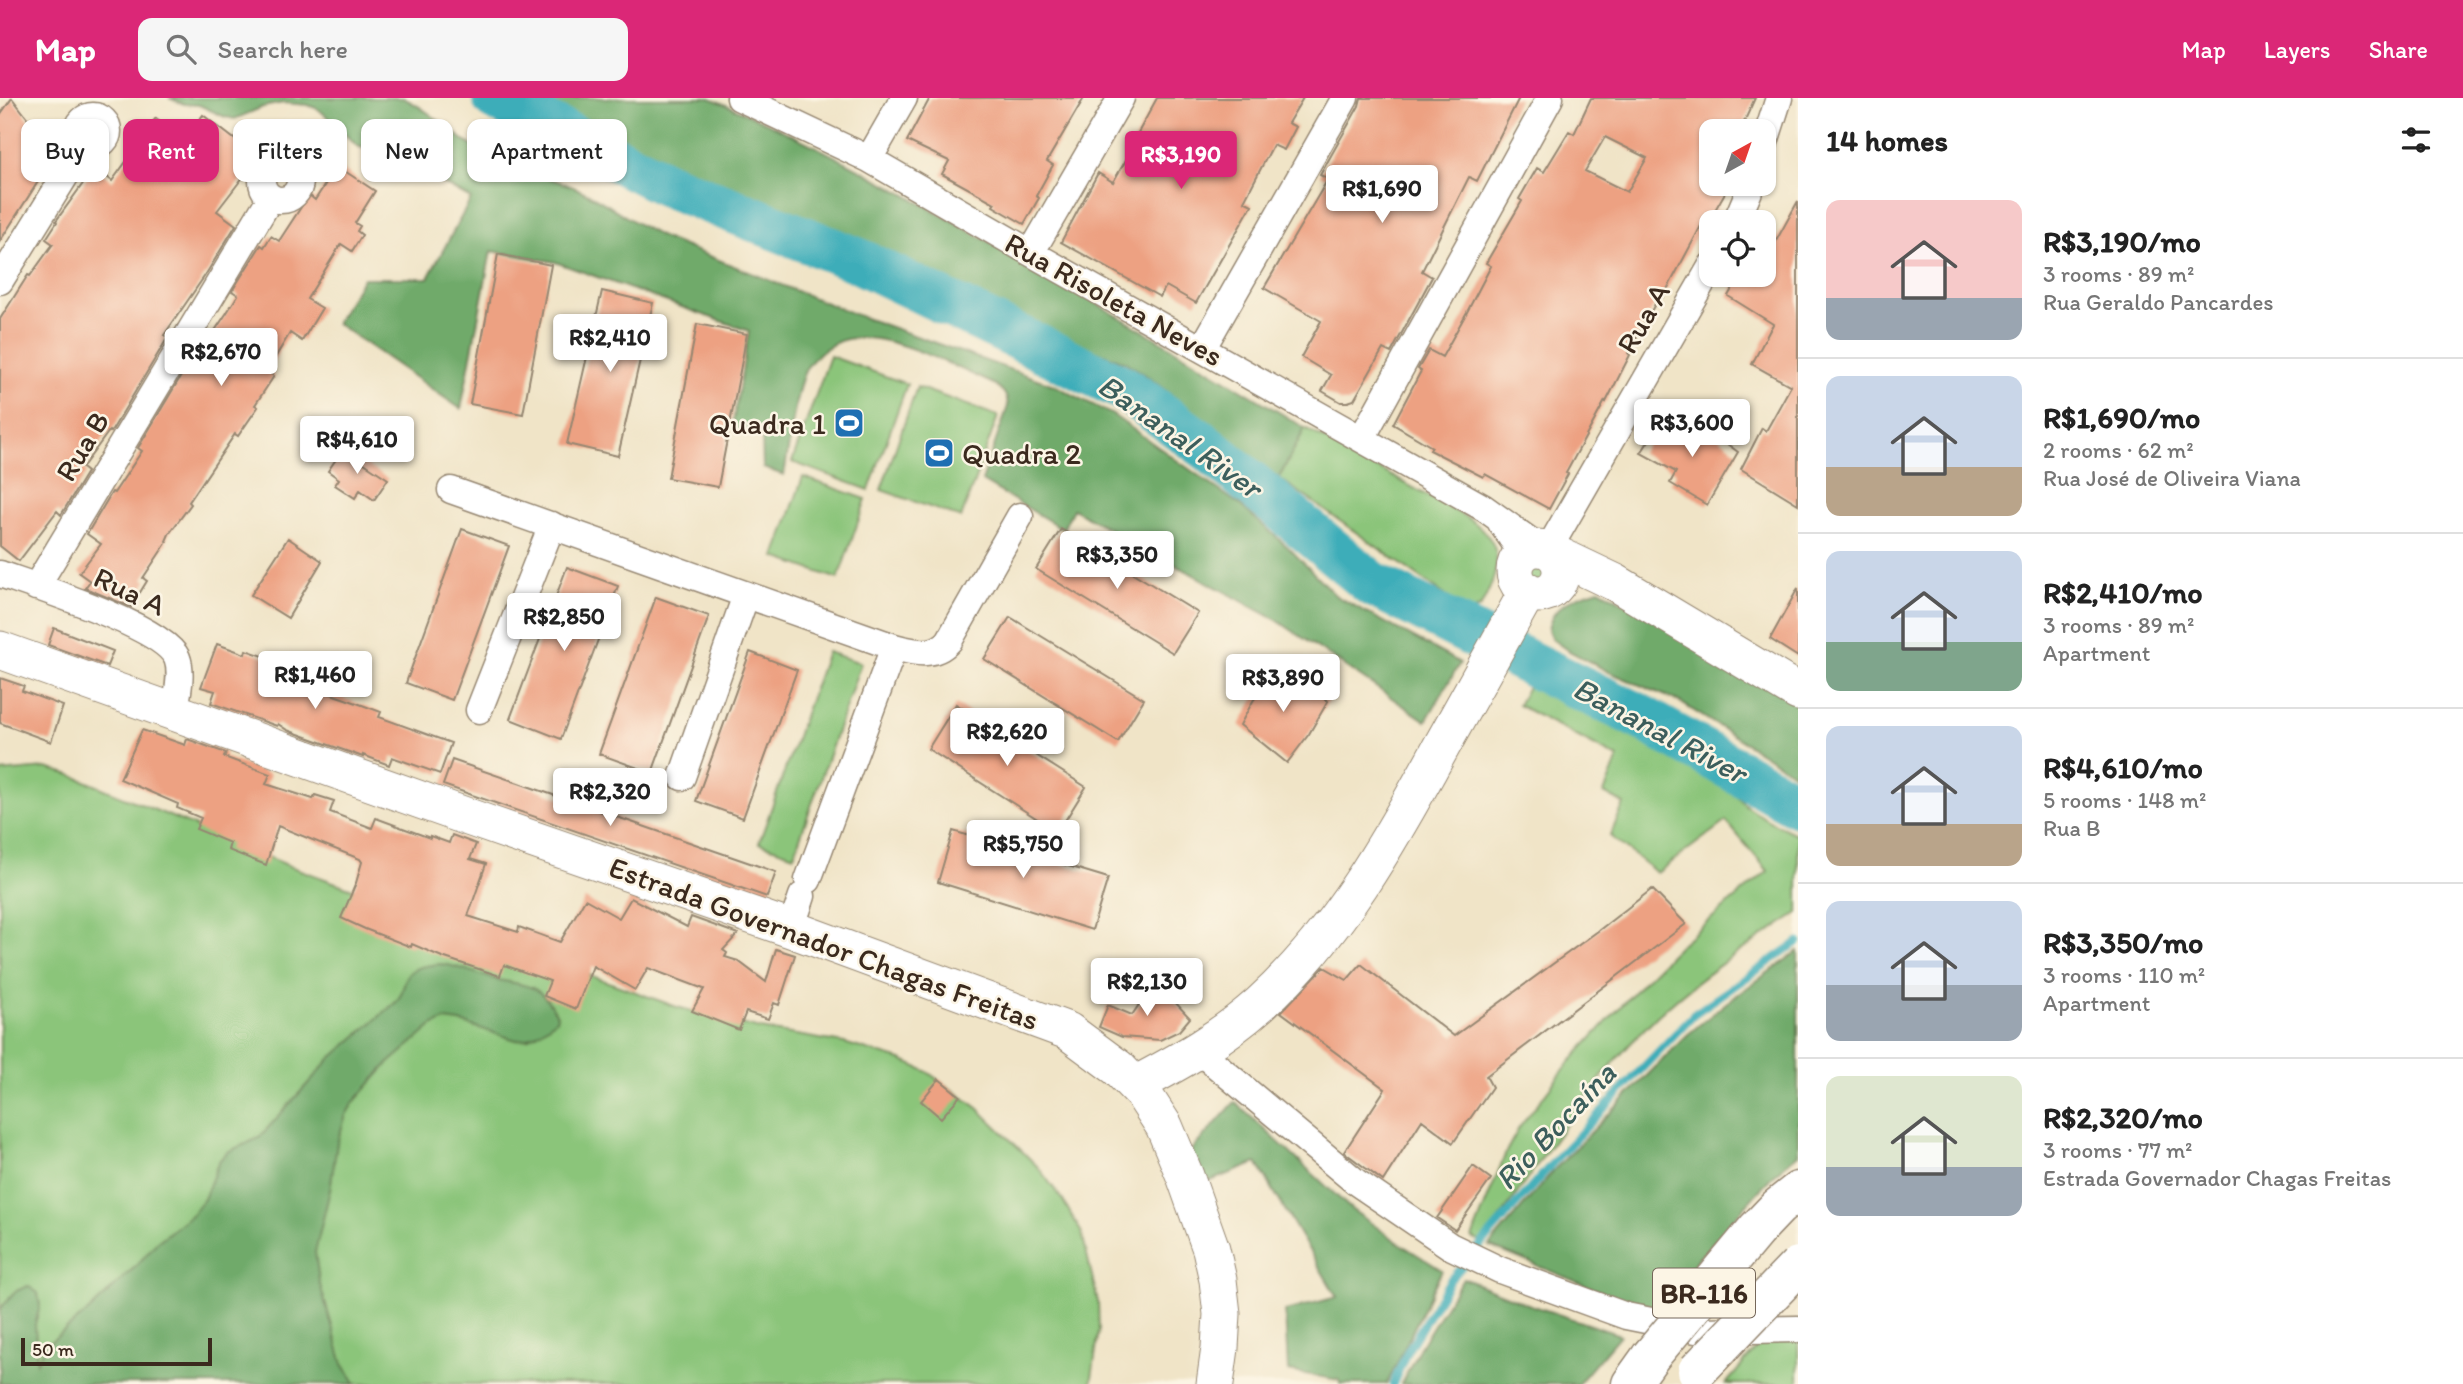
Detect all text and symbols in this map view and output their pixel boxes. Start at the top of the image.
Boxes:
search box [138,18,628,81]
text: Map [35,30,96,69]
icon: search [162,30,200,68]
text: Search here [218,33,348,65]
text: Map [2182,35,2226,64]
text: Layers [2264,35,2331,64]
text: Share [2369,35,2428,64]
chip: Buy [21,119,109,182]
chip: Rent [123,119,219,182]
chip: Filters [233,119,347,182]
chip: New [361,119,453,182]
chip: Apartment [467,119,627,182]
north arrow [1699,119,1776,196]
map controls [1699,119,1776,287]
icon: filters [2397,121,2435,159]
text: 14 homes [1826,122,1948,159]
pin: R$3,190 [1116,132,1246,191]
text: R$3,190 [1141,140,1221,168]
pin: R$1,690 [1317,166,1447,225]
text: R$1,690 [1342,174,1422,202]
button: locate [1699,210,1776,287]
text: R$3,190/mo [2043,223,2201,260]
street label: Rua Risoleta Neves [999,224,1229,374]
icon: home [1882,228,1966,312]
text: 3 rooms · 89 m² [2043,260,2194,288]
street label: Rua A [1608,276,1678,360]
text: Rua Geraldo Pancardes [2043,288,2274,316]
pin: R$2,410 [545,314,675,374]
text: R$2,410 [569,323,651,351]
pin: R$2,670 [156,328,286,388]
text: R$2,670 [181,337,261,365]
water label: Bananal River [1091,366,1271,508]
text: R$1,690/mo [2043,399,2200,436]
pin: R$3,600 [1627,400,1757,459]
street label: Rua B [47,404,117,488]
icon: home [1882,404,1966,488]
place label: Quadra 1 [709,405,826,442]
sports icon: Quadra 1 [832,406,866,440]
text: R$3,600 [1650,408,1734,436]
pin: R$4,610 [292,416,422,476]
text: R$4,610 [316,425,398,453]
place label: Quadra 2 [962,435,1081,472]
sports icon: Quadra 2 [922,436,956,470]
text: 2 rooms · 62 m² [2043,436,2194,464]
text: Rua José de Oliveira Viana [2043,464,2301,492]
pin: R$3,350 [1052,532,1182,591]
text: R$3,350 [1076,540,1158,568]
street label: Rua A [88,558,172,624]
text: R$2,410/mo [2043,574,2203,611]
icon: home [1882,579,1966,663]
pin: R$2,850 [499,594,629,653]
text: R$2,850 [523,602,605,630]
text: 3 rooms · 89 m² [2043,611,2194,639]
text: Apartment [2043,639,2150,667]
pin: R$1,460 [250,652,380,711]
pin: R$3,890 [1218,654,1348,714]
text: R$1,460 [274,660,356,688]
text: R$3,890 [1242,663,1324,691]
water label: Bananal River [1567,668,1756,793]
pin: R$2,620 [942,708,1072,768]
text: R$2,620 [966,717,1048,745]
text: R$4,610/mo [2043,749,2203,786]
icon: home [1882,754,1966,838]
pin: R$2,320 [545,768,675,828]
text: R$2,320 [569,777,651,805]
text: 5 rooms · 148 m² [2043,786,2206,814]
text: Rua B [2043,814,2101,842]
pin: R$5,750 [958,820,1088,880]
text: R$5,750 [983,829,1063,857]
street label: Estrada Governador Chagas Freitas [604,848,1044,1038]
text: R$3,350/mo [2043,924,2203,961]
icon: home [1882,929,1966,1013]
pin: R$2,130 [1082,958,1212,1018]
text: 3 rooms · 110 m² [2043,961,2205,989]
text: R$2,130 [1107,967,1187,995]
text: Apartment [2043,989,2150,1017]
water label: Rio Bocaína [1486,1054,1624,1198]
text: R$2,320/mo [2043,1099,2203,1136]
icon: home [1882,1104,1966,1188]
text: 3 rooms · 77 m² [2043,1136,2193,1164]
text: Estrada Governador Chagas Freitas [2043,1164,2391,1192]
road number: BR-116 [1653,1268,1755,1318]
scale bar [21,1335,212,1367]
text: 50 m [32,1338,74,1361]

